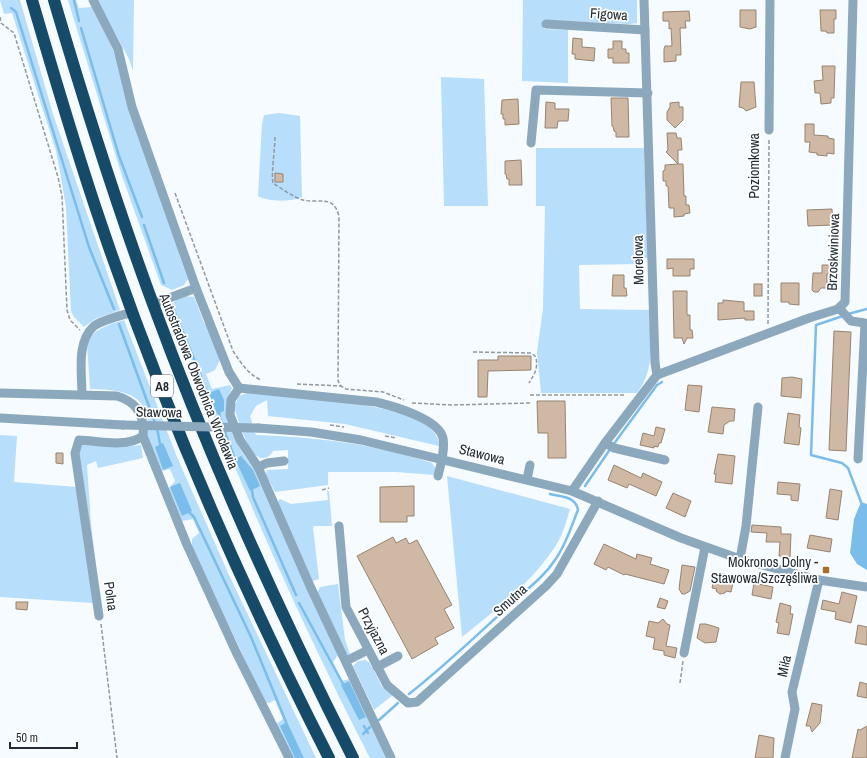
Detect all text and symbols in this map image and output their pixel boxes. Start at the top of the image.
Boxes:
street label: Figowa [590,4,629,24]
street label: Poziomkowa [745,133,763,199]
street label: Brzoskwiniowa [823,212,843,291]
street label: Morelowa [629,234,647,285]
street label: Autostradowa Obwodnica Wrocławia [155,290,243,472]
road number: A8 [151,375,173,397]
street label: Stawowa [136,403,183,421]
street label: Stawowa [457,440,507,469]
place label: Mokronos Dolny - Stawowa/Szczęśliwa [711,553,819,587]
marker: Mokronos Dolny - Stawowa/Szczęśliwa [821,565,831,575]
street label: Polna [100,580,122,612]
street label: Smutna [489,580,531,620]
street label: Przyjazna [354,605,394,658]
street label: Miła [773,653,795,679]
scale bar [10,724,77,750]
text: 50 m [16,730,38,746]

